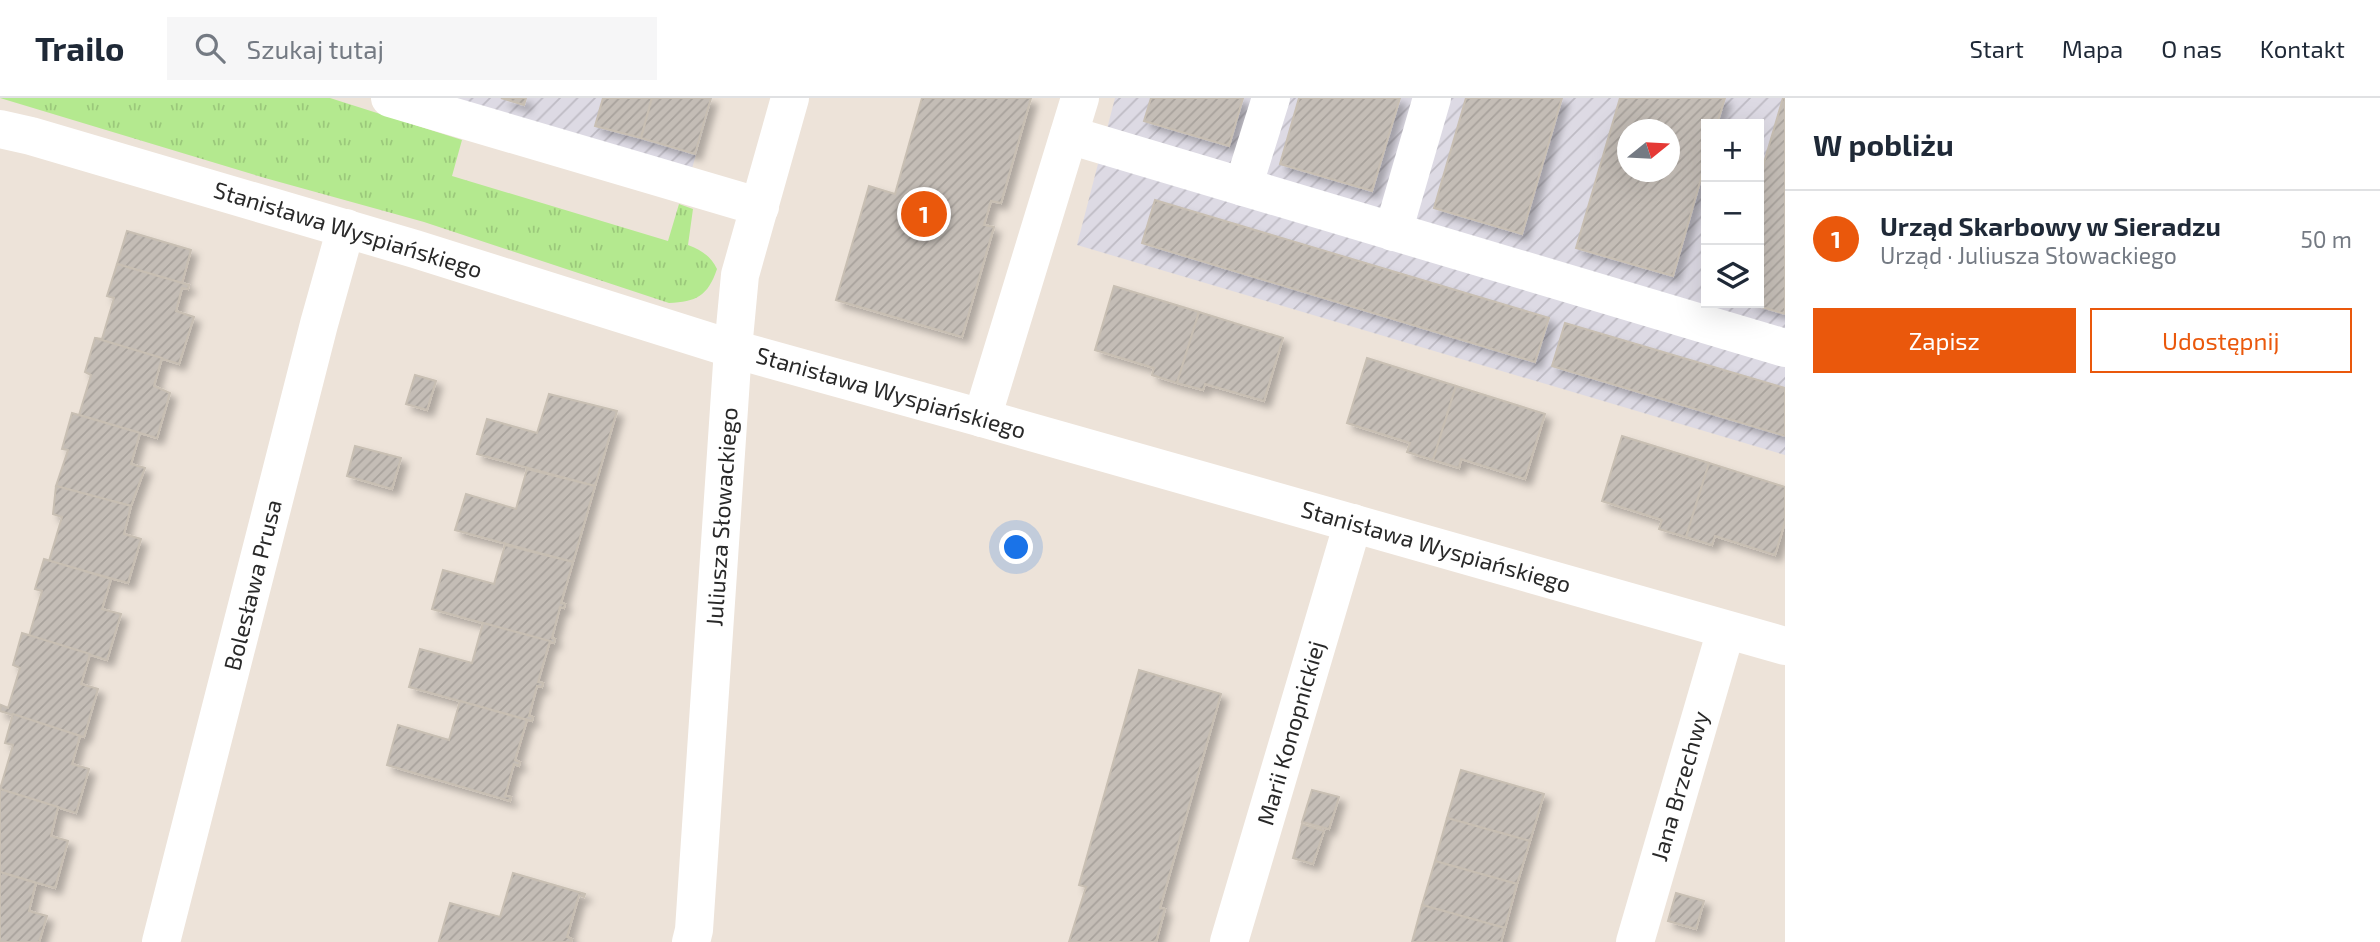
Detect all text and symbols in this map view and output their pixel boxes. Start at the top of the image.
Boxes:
search box [167,17,657,80]
text: Trailo [35,28,125,68]
icon: search [191,29,229,67]
text: Szukaj tutaj [247,33,384,64]
text: Start [1969,34,2024,63]
text: Mapa [2062,34,2123,63]
text: O nas [2161,34,2222,63]
text: Kontakt [2260,34,2345,63]
north arrow [1617,119,1680,182]
map controls [1701,119,1764,308]
button: + [1701,119,1764,182]
text: W pobliżu [1813,126,1954,162]
street label: Stanisława Wyspiańskiego [211,175,486,283]
button: − [1701,182,1764,245]
pin: 1 [901,188,947,240]
text: Urząd Skarbowy w Sieradzu [1880,210,2221,241]
text: 1 [1831,225,1841,253]
text: 50 m [2301,225,2352,253]
text: Urząd · Juliusza Słowackiego [1880,241,2177,269]
button: layers [1701,245,1764,308]
button: Zapisz [1813,308,2076,373]
button: Udostępnij [2090,308,2352,373]
street label: Stanisława Wyspiańskiego [753,340,1029,444]
street label: Juliusza Słowackiego [699,406,743,627]
street label: Stanisława Wyspiańskiego [1298,494,1574,598]
street label: Bolesława Prusa [217,496,287,673]
your location [999,530,1033,564]
street label: Marii Konopnickiej [1250,637,1330,828]
street label: Jana Brzechwy [1644,707,1714,864]

